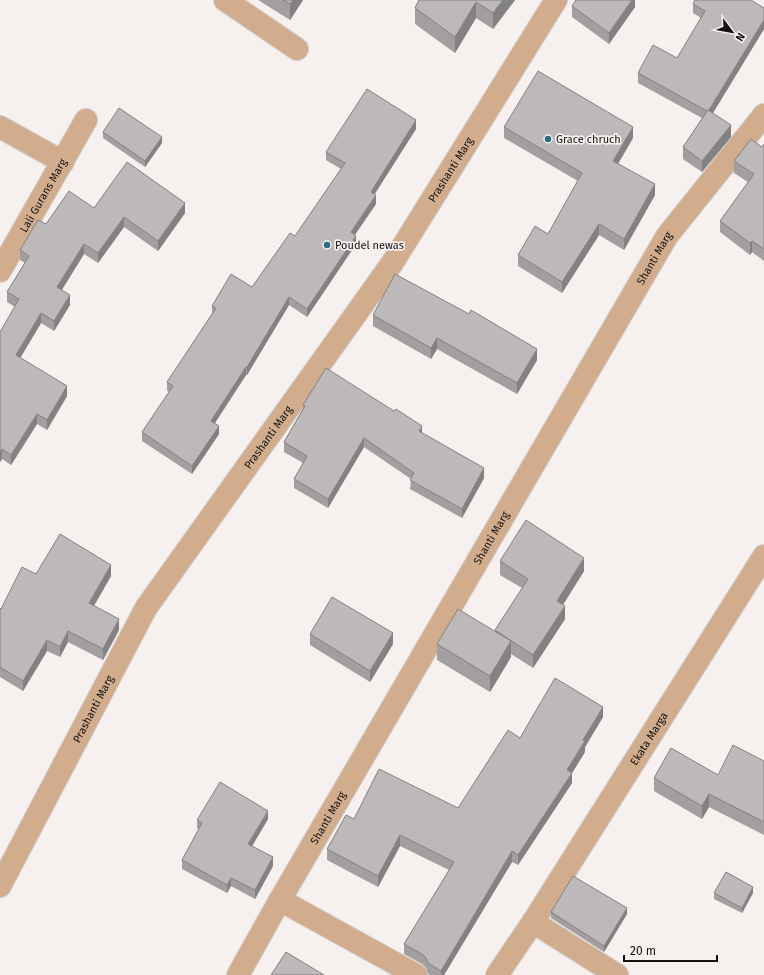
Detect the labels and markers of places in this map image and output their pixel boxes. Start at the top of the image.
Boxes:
place label: Grace chruch [556,133,621,146]
marker: Grace chruch [543,134,553,144]
place label: Poudel newas [335,239,404,252]
marker: Poudel newas [322,240,332,250]

